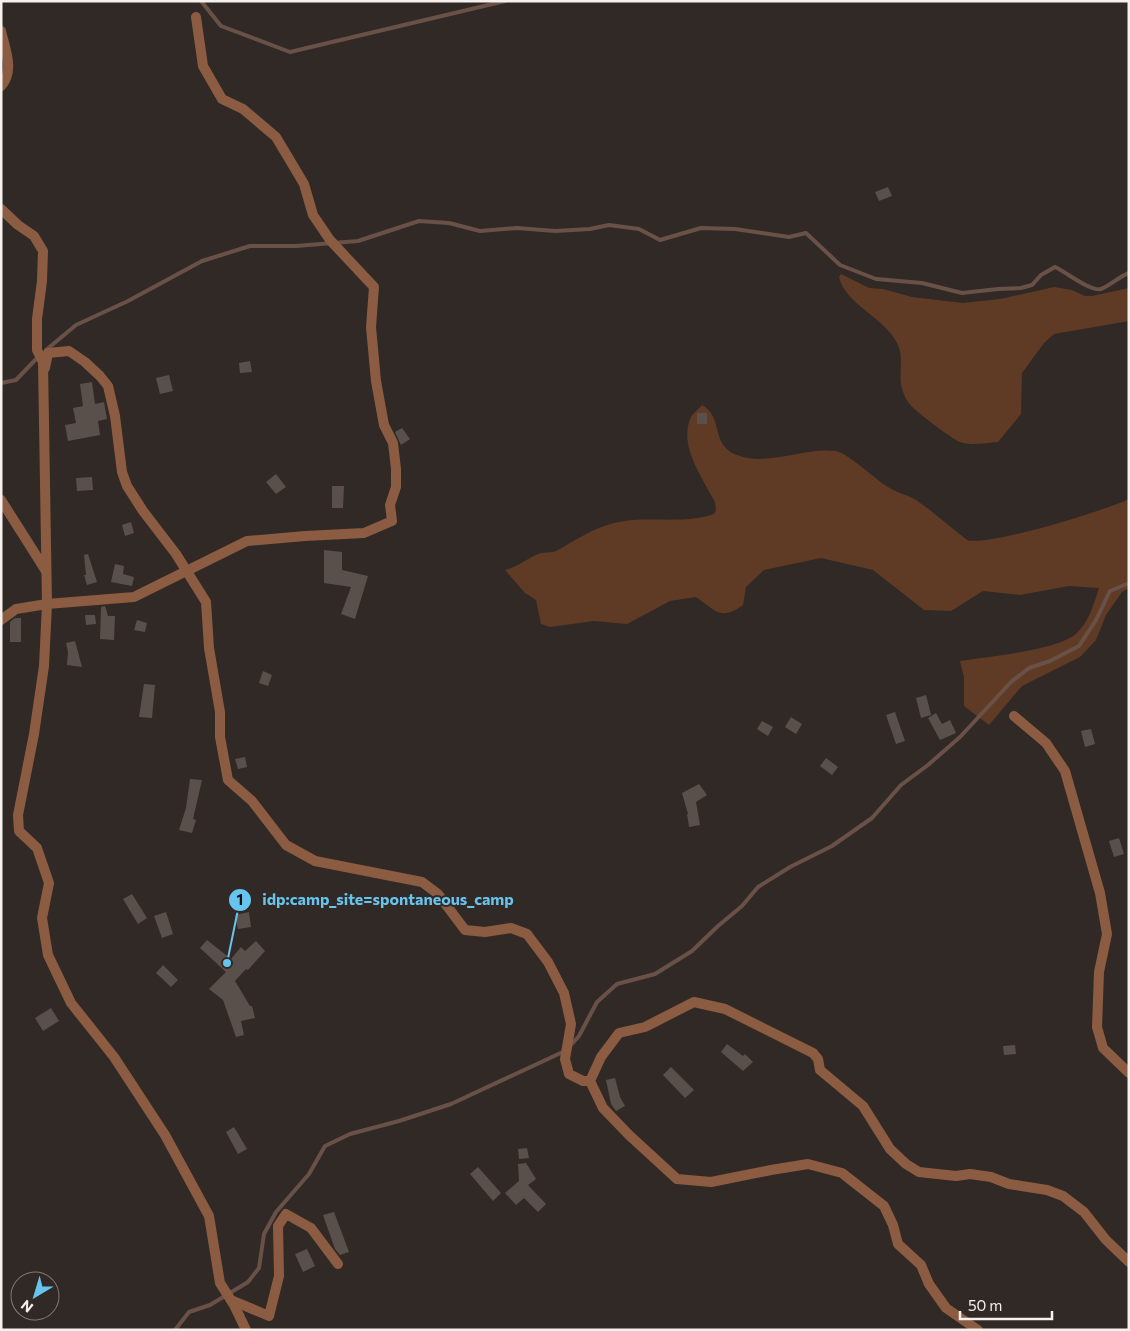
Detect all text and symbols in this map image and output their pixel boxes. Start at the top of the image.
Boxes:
callout: idp:camp_site=spontaneous_camp [227,884,524,915]
text: idp:camp_site=spontaneous_camp [262,889,514,908]
text: 1 [237,890,243,908]
north arrow [10,1271,60,1321]
scale bar [960,1288,1052,1320]
text: 50 m [968,1296,1002,1314]
text: N [17,1297,36,1317]

